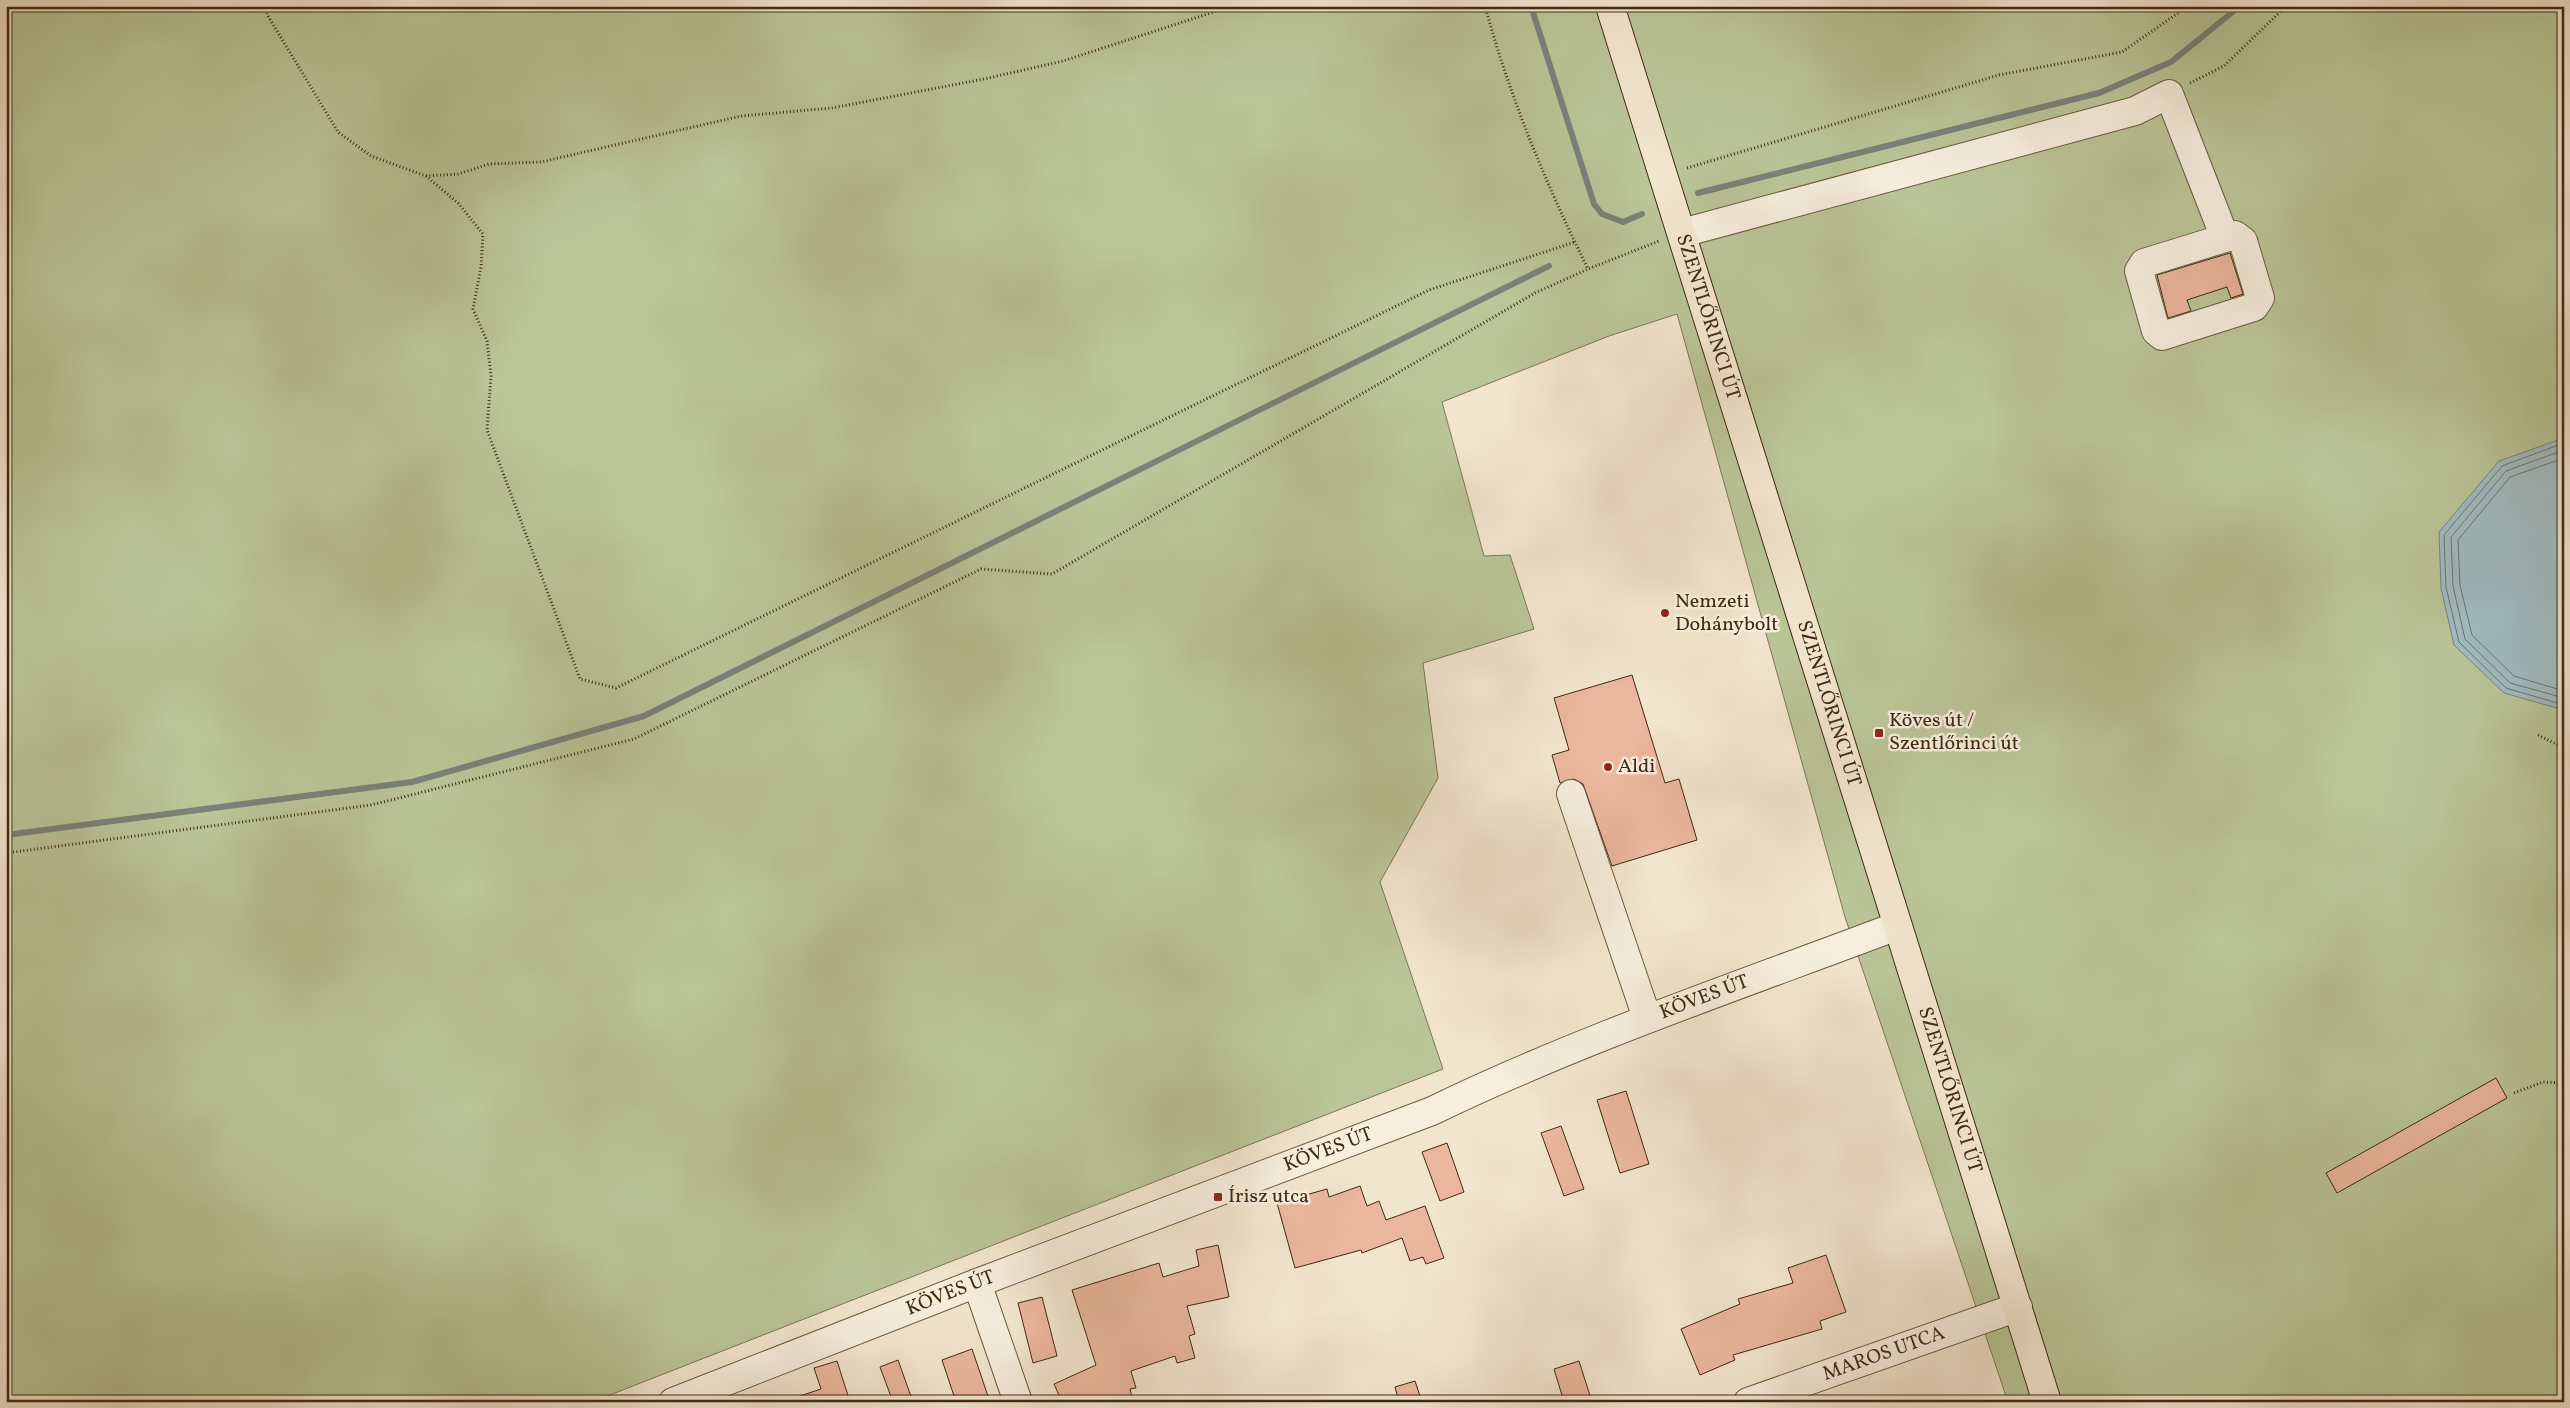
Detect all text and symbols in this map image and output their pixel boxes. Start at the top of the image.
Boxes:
street label: SZENTLŐRINCI ÚT [1668,231,1747,404]
place label: Nemzeti Dohánybolt [1675,588,1778,639]
marker: Nemzeti Dohánybolt [1659,607,1671,619]
street label: SZENTLŐRINCI ÚT [1789,617,1868,790]
place label: Köves út / Szentlőrinci út [1889,707,2019,758]
marker: Köves út / Szentlőrinci út [1873,727,1885,739]
place label: Aldi [1618,753,1655,781]
marker: Aldi [1602,761,1614,773]
street label: KÖVES ÚT [1656,968,1753,1027]
street label: SZENTLŐRINCI ÚT [1910,1004,1989,1177]
street label: KÖVES ÚT [1280,1121,1377,1180]
place label: Írisz utca [1228,1183,1309,1211]
marker: Írisz utca [1212,1191,1224,1203]
street label: KÖVES ÚT [902,1263,999,1323]
street label: MAROS UTCA [1819,1320,1949,1389]

